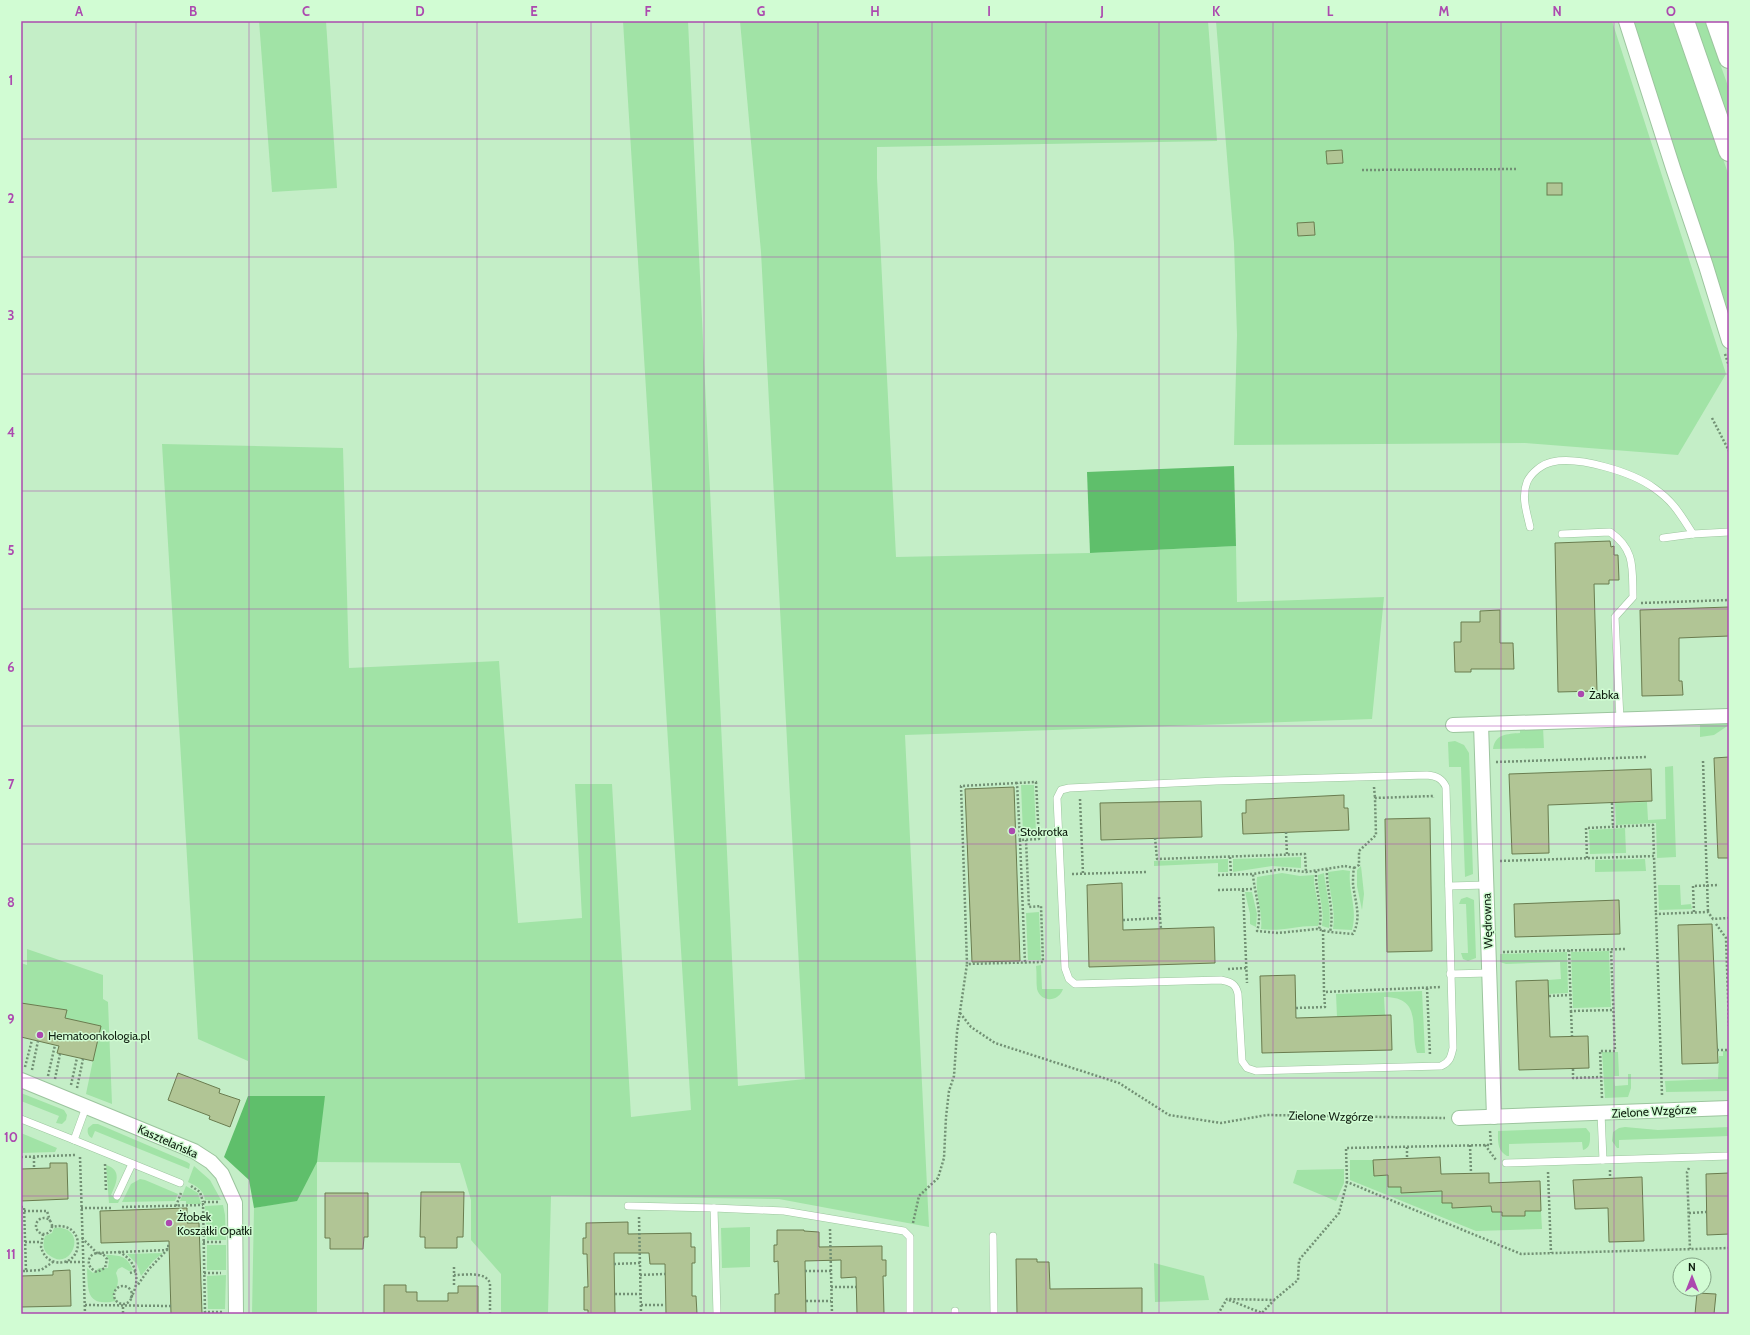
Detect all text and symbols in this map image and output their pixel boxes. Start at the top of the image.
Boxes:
text: A [75,3,84,19]
text: B [189,3,197,19]
text: C [302,3,310,19]
text: D [415,3,425,19]
text: E [530,3,538,19]
text: F [645,3,652,19]
text: G [757,3,766,19]
text: H [870,3,880,19]
text: I [987,3,991,19]
text: J [1099,3,1104,19]
text: K [1212,3,1221,19]
text: L [1327,3,1334,19]
text: M [1439,3,1450,19]
text: N [1552,3,1562,19]
text: O [1666,3,1676,19]
text: 1 [9,72,13,88]
text: 2 [8,190,15,206]
text: 3 [7,307,15,323]
text: 4 [7,424,15,440]
text: 5 [8,542,15,558]
text: 6 [7,659,15,675]
place label: Żabka [1589,687,1619,702]
marker: Żabka [1576,689,1586,699]
text: 7 [8,776,15,792]
place label: Stokrotka [1020,824,1068,839]
marker: Stokrotka [1007,826,1017,836]
street label: Wędrowna [1479,893,1495,949]
text: 8 [7,894,15,910]
text: 9 [7,1011,15,1027]
place label: Hematoonkologia.pl [48,1028,150,1043]
marker: Hematoonkologia.pl [35,1030,45,1040]
street label: Zielone Wzgórze [1611,1101,1697,1121]
street label: Zielone Wzgórze [1288,1108,1374,1124]
street label: Kasztelańska [135,1121,201,1161]
text: 10 [4,1129,18,1145]
place label: Żłobek Koszałki Opałki [177,1209,252,1238]
marker: Żłobek Koszałki Opałki [164,1218,174,1228]
text: 11 [6,1246,16,1262]
north arrow [1672,1257,1712,1297]
text: N [1688,1260,1696,1274]

